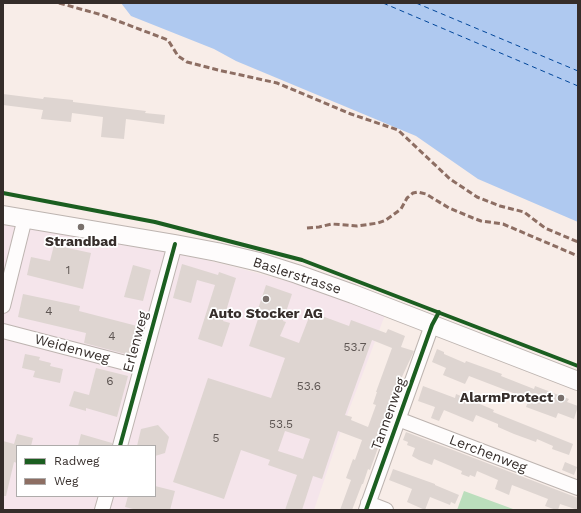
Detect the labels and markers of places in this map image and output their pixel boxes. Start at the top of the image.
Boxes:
marker: Strandbad [76,222,86,232]
place label: Strandbad [45,234,117,250]
marker: Auto Stocker AG [261,294,271,304]
place label: Auto Stocker AG [209,306,323,322]
place label: AlarmProtect [460,390,553,406]
marker: AlarmProtect [556,393,566,403]

